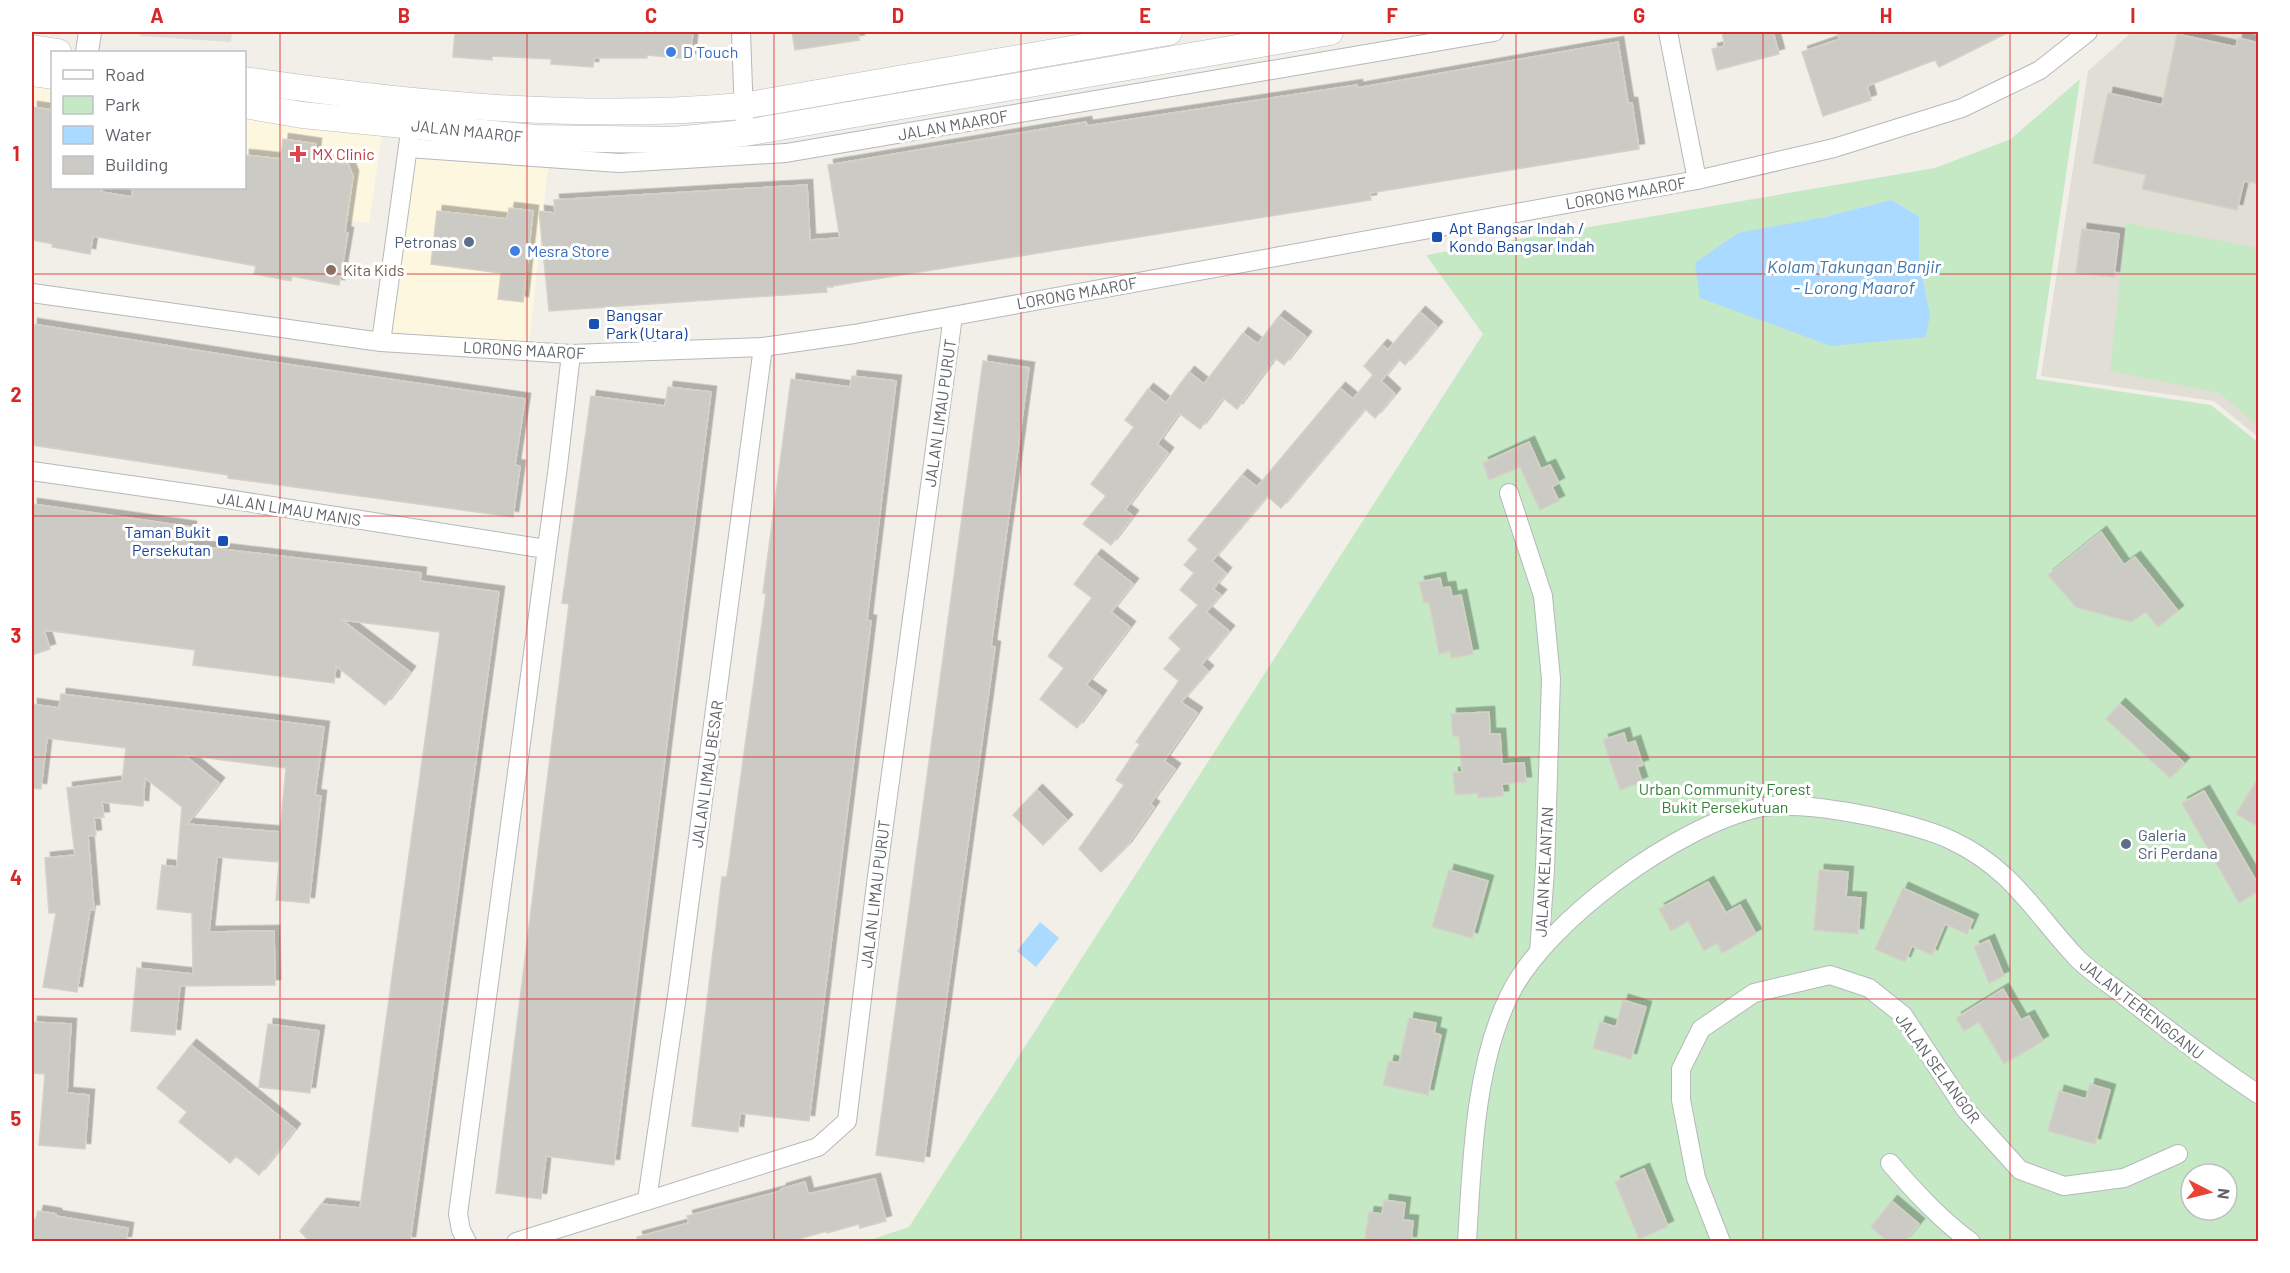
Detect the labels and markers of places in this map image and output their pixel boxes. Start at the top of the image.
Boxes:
place label: D Touch [683,42,738,61]
marker: D Touch [664,45,678,59]
place label: MX Clinic [312,144,375,163]
marker: MX Clinic [289,145,307,163]
place label: Apt Bangsar Indah / Kondo Bangsar Indah [1449,218,1595,255]
marker: Apt Bangsar Indah / Kondo Bangsar Indah [1430,230,1444,244]
place label: Petronas [395,232,457,251]
marker: Petronas [462,235,476,249]
place label: Mesra Store [527,241,610,260]
marker: Mesra Store [508,244,522,258]
place label: Kita Kids [343,260,404,279]
marker: Kita Kids [324,263,338,277]
place label: Bangsar Park (Utara) [606,305,688,342]
marker: Bangsar Park (Utara) [587,317,601,331]
place label: Taman Bukit Persekutan [124,522,211,559]
marker: Taman Bukit Persekutan [216,534,230,548]
place label: Galeria Sri Perdana [2138,825,2218,862]
marker: Galeria Sri Perdana [2119,837,2133,851]

